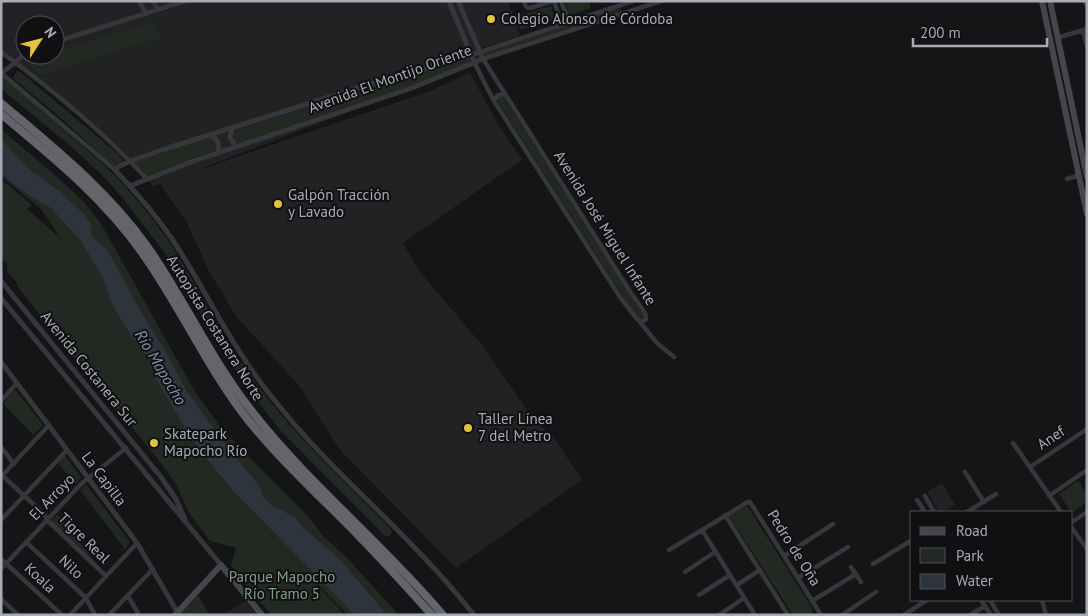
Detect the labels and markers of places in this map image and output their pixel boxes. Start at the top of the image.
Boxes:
place label: Colegio Alonso de Córdoba [501,9,673,28]
marker: Colegio Alonso de Córdoba [485,13,497,25]
place label: Galpón Tracción y Lavado [288,185,390,221]
marker: Galpón Tracción y Lavado [272,198,284,210]
place label: Taller Línea 7 del Metro [478,409,553,445]
marker: Taller Línea 7 del Metro [462,422,474,434]
place label: Skatepark Mapocho Río [164,424,247,460]
marker: Skatepark Mapocho Río [148,437,160,449]

